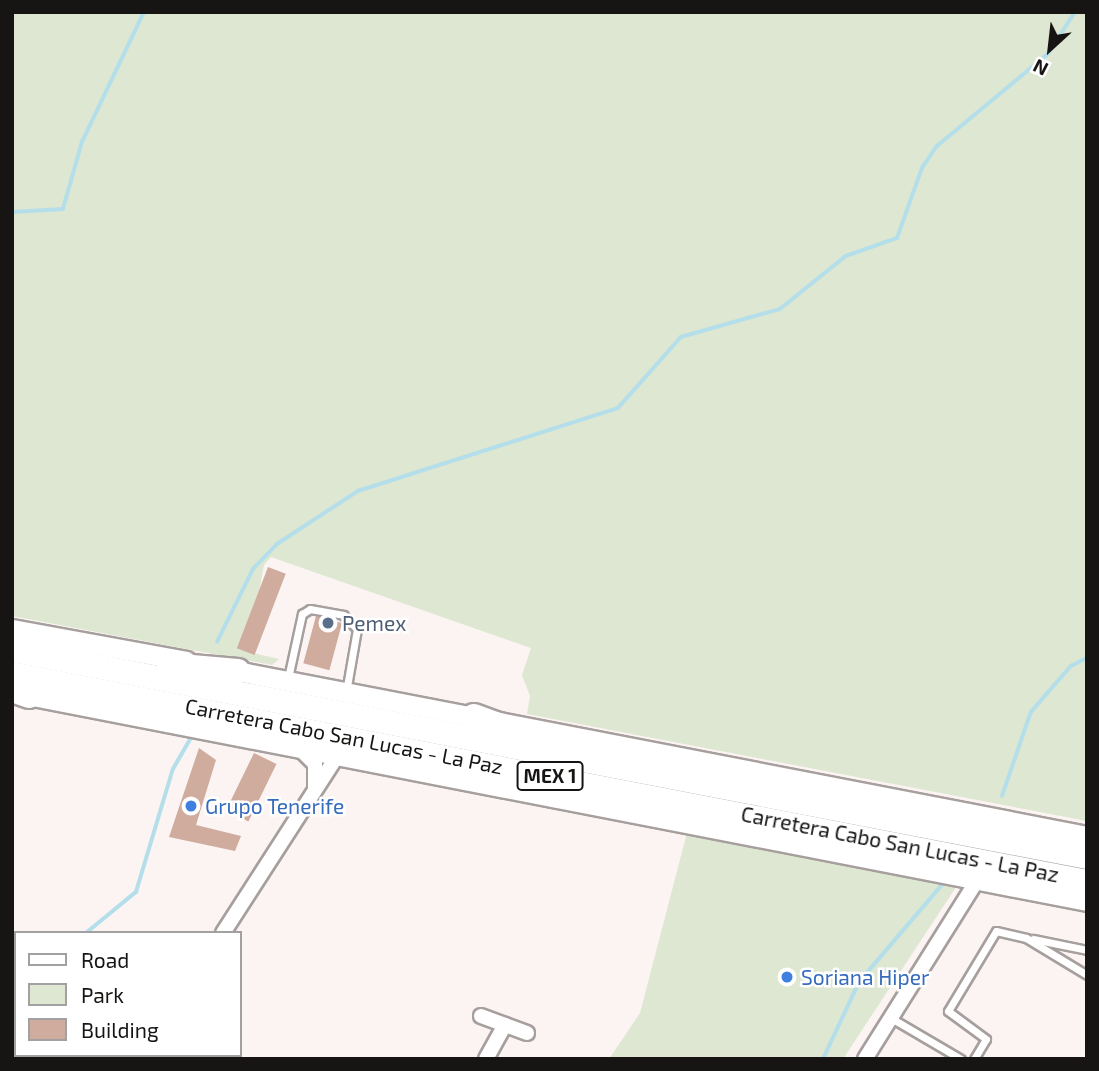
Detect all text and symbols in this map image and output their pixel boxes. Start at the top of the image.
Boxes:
north arrow [1015,14,1085,84]
text: N [1029,55,1052,82]
place label: Pemex [342,610,406,636]
marker: Pemex [320,615,336,631]
street label: Carretera Cabo San Lucas - La Paz [183,693,505,779]
road number: MEX 1 [515,761,585,792]
place label: Grupo Tenerife [205,793,345,819]
marker: Grupo Tenerife [183,798,199,814]
street label: Carretera Cabo San Lucas - La Paz [739,801,1061,887]
legend [14,931,242,1057]
text: Road [81,947,129,972]
place label: Soriana Hiper [801,964,929,990]
marker: Soriana Hiper [779,969,795,985]
text: Park [81,982,124,1007]
text: Building [81,1017,159,1042]

